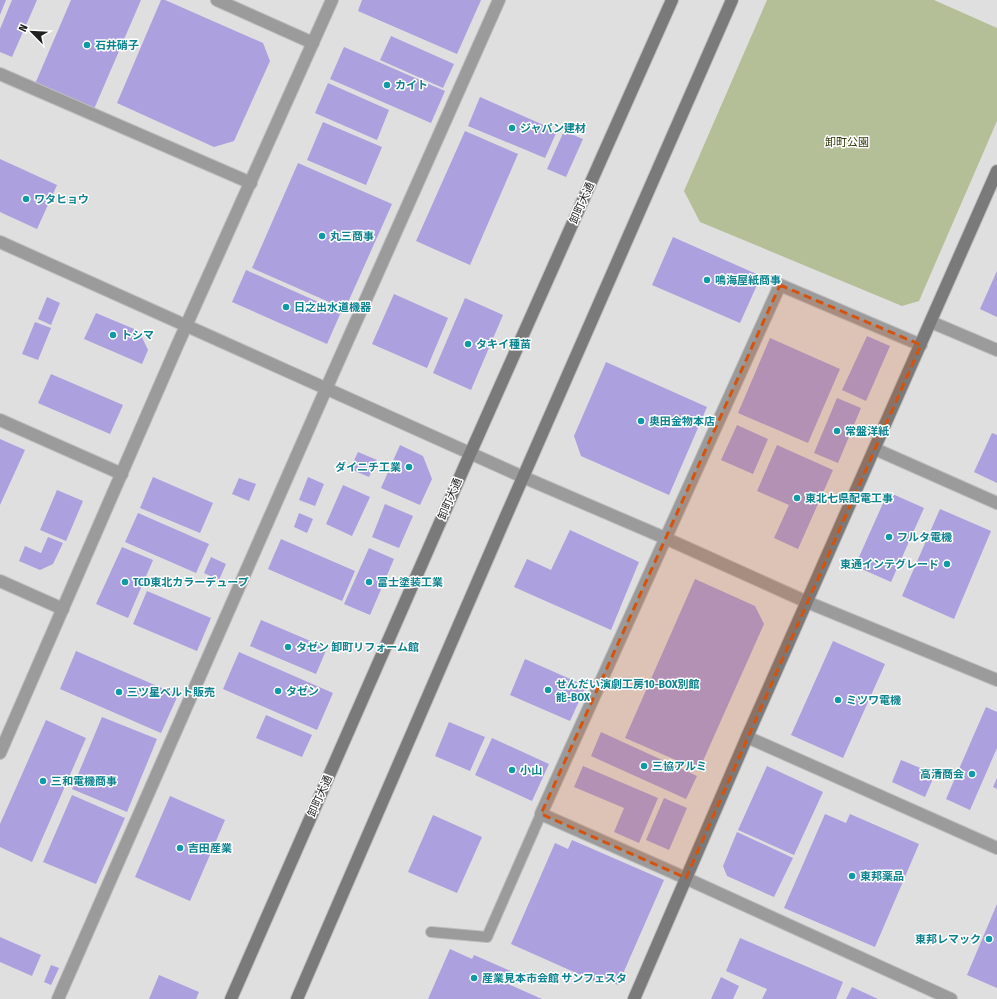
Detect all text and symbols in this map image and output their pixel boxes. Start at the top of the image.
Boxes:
north arrow [12,12,52,52]
text: N [16,22,31,34]
place label: 石井硝子 [95,39,139,52]
marker: 石井硝子 [82,40,92,50]
place label: カイト [395,79,428,92]
marker: カイト [382,80,392,90]
place label: ジャパン建材 [520,122,586,135]
marker: ジャパン建材 [507,123,517,133]
park label: 卸町公園 [825,136,869,149]
street label: 卸町大通 [567,180,597,226]
place label: ワタヒョウ [34,193,89,206]
marker: ワタヒョウ [21,194,31,204]
place label: 丸三商事 [330,230,374,243]
marker: 丸三商事 [317,231,327,241]
place label: 鳴海屋紙商事 [715,274,781,287]
marker: 鳴海屋紙商事 [702,275,712,285]
place label: 日之出水道機器 [294,301,372,314]
marker: 日之出水道機器 [281,302,291,312]
place label: トシマ [121,329,154,342]
marker: トシマ [108,330,118,340]
place label: タキイ種苗 [476,338,531,351]
marker: タキイ種苗 [463,339,473,349]
place label: 奥田金物本店 [649,415,715,428]
marker: 奥田金物本店 [636,416,646,426]
place label: 常盤洋紙 [845,425,889,438]
marker: 常盤洋紙 [832,426,842,436]
place label: ダイニチ工業 [335,461,401,474]
marker: ダイニチ工業 [404,462,414,472]
street label: 卸町大通 [435,476,465,522]
place label: 東北七県配電工事 [805,492,893,505]
marker: 東北七県配電工事 [792,493,802,503]
place label: フルタ電機 [897,531,952,544]
marker: フルタ電機 [884,532,894,542]
place label: 東通インテグレード [840,558,939,571]
marker: 東通インテグレード [942,559,952,569]
place label: TCD東北カラーデュープ [133,576,249,589]
place label: 富士塗装工業 [377,576,443,589]
marker: TCD東北カラーデュープ [120,577,130,587]
marker: 富士塗装工業 [364,577,374,587]
place label: タゼン 卸町リフォーム館 [296,641,419,654]
marker: タゼン 卸町リフォーム館 [283,642,293,652]
place label: せんだい演劇工房10-BOX別館 能-BOX [556,678,700,704]
place label: タゼン [286,685,319,698]
marker: せんだい演劇工房10-BOX別館 能-BOX [543,685,553,695]
place label: 三ツ星ベルト販売 [127,686,215,699]
marker: タゼン [273,686,283,696]
marker: 三ツ星ベルト販売 [114,687,124,697]
place label: ミツワ電機 [846,694,901,707]
marker: ミツワ電機 [833,695,843,705]
place label: 三協アルミ [652,760,707,773]
marker: 三協アルミ [639,761,649,771]
place label: 小山 [520,764,542,777]
marker: 小山 [507,765,517,775]
place label: 高清商会 [920,768,964,781]
marker: 高清商会 [967,769,977,779]
street label: 卸町大通 [305,773,335,819]
place label: 三和電機商事 [51,775,117,788]
marker: 三和電機商事 [38,776,48,786]
place label: 吉田産業 [188,842,232,855]
marker: 吉田産業 [175,843,185,853]
place label: 東邦薬品 [860,870,904,883]
marker: 東邦薬品 [847,871,857,881]
place label: 東邦レマック [915,933,981,946]
marker: 東邦レマック [984,934,994,944]
place label: 産業見本市会館 サンフェスタ [482,972,627,985]
marker: 産業見本市会館 サンフェスタ [469,973,479,983]

